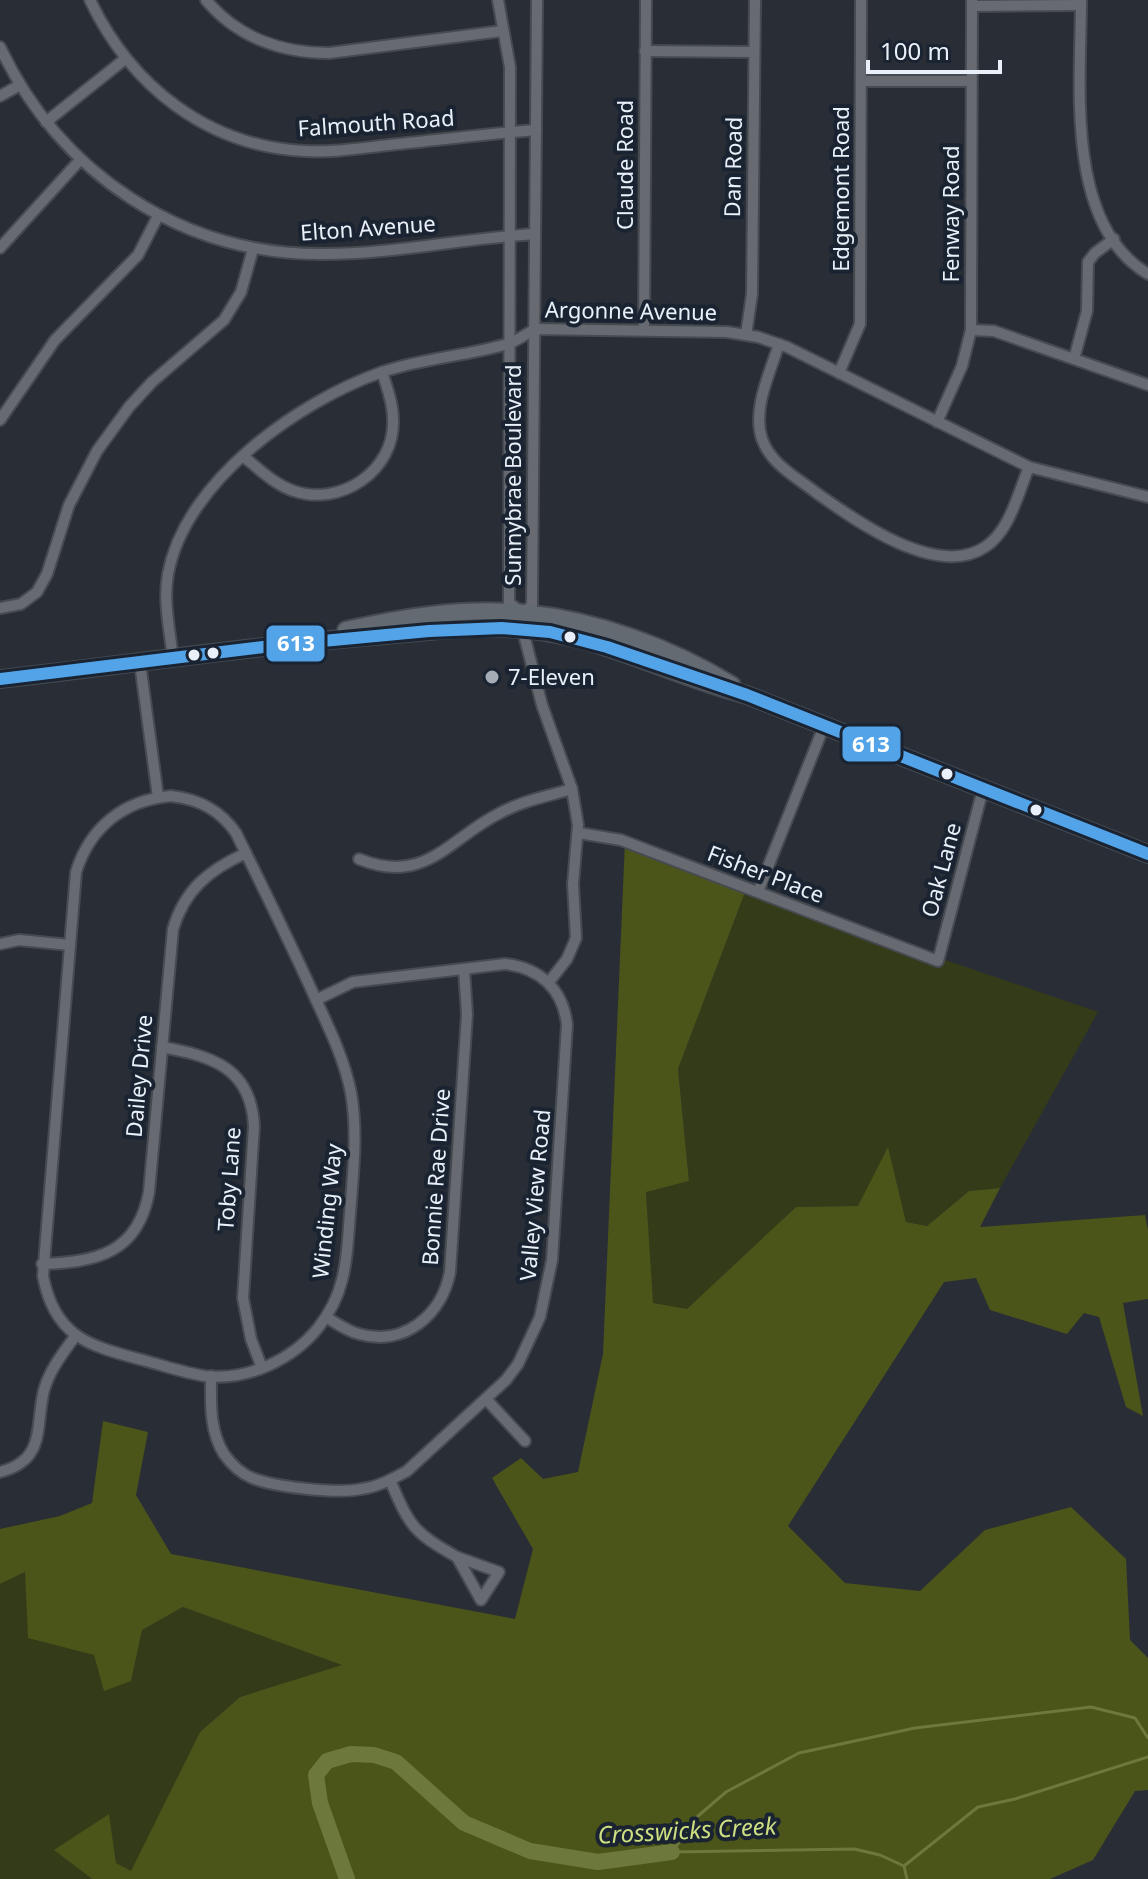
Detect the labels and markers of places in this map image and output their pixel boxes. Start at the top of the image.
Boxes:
unlabelled marker [562,629,578,645]
unlabelled marker [205,645,221,661]
unlabelled marker [186,647,202,663]
place label: 7-Eleven [508,661,595,691]
marker: 7-Eleven [483,668,501,686]
unlabelled marker [939,766,955,782]
unlabelled marker [1028,802,1044,818]

